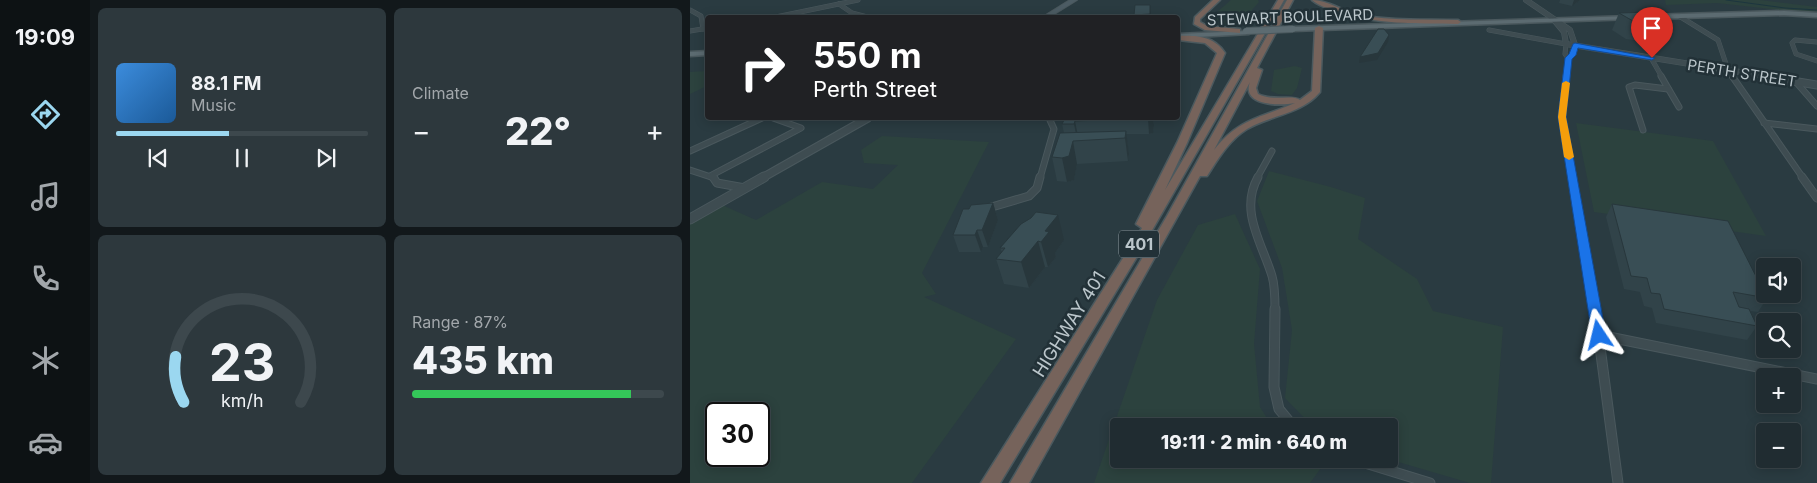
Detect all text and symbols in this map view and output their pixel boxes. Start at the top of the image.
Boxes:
street label: STEWART BOULEVARD [1207,5,1373,29]
pin [1631,7,1673,58]
icon: arrive [1638,14,1666,42]
text: 19:09 [15,24,75,50]
text: 550 m [813,34,922,76]
icon: right [730,35,795,100]
street label: PERTH STREET [1686,55,1798,91]
text: 88.1 FM [191,72,262,95]
text: Perth Street [813,76,937,102]
text: Climate [412,83,469,103]
text: Music [191,95,236,115]
icon: directions [28,97,63,132]
text: 22° [505,108,571,154]
text: − [412,114,431,148]
text: + [645,114,664,148]
icon: previous [144,144,172,172]
icon: pause [228,144,256,172]
icon: next [312,144,340,172]
icon: music [28,179,63,214]
road number: 401 [1119,230,1159,258]
map controls [1756,258,1801,468]
button: sound [1756,258,1801,303]
icon: phone [28,261,63,296]
street label: HIGHWAY 401 [1028,267,1110,381]
position arrow [1572,308,1624,360]
text: Range · 87% [412,312,508,332]
button: search [1756,313,1801,358]
text: 23 [209,331,275,394]
text: 435 km [412,337,554,383]
icon: climate [28,343,63,378]
button: + [1756,368,1801,413]
text: km/h [221,390,263,411]
speed limit sign: 30 [705,402,770,467]
button: − [1756,423,1801,468]
icon: car [28,425,63,460]
text: 19:11 · 2 min · 640 m [1161,431,1347,454]

